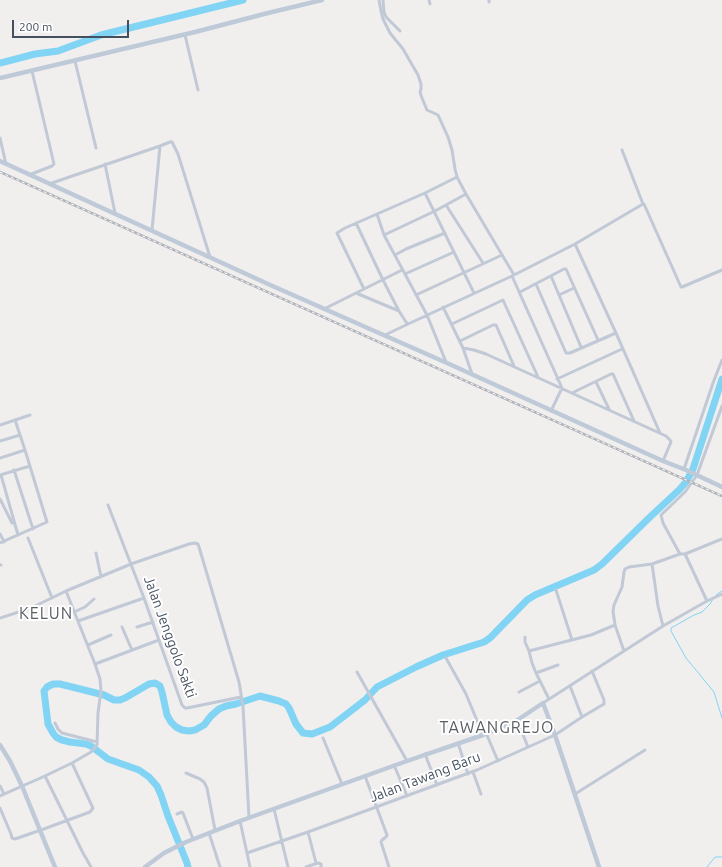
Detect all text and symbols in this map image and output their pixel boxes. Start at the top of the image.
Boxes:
scale bar [14,12,131,38]
text: 200 m [19,20,52,33]
street label: Jalan Jenggolo Sakti [140,574,200,700]
district label: KELUN [19,604,73,624]
district label: TAWANGREJO [440,718,554,738]
street label: Jalan Tawang Baru [367,748,483,806]

